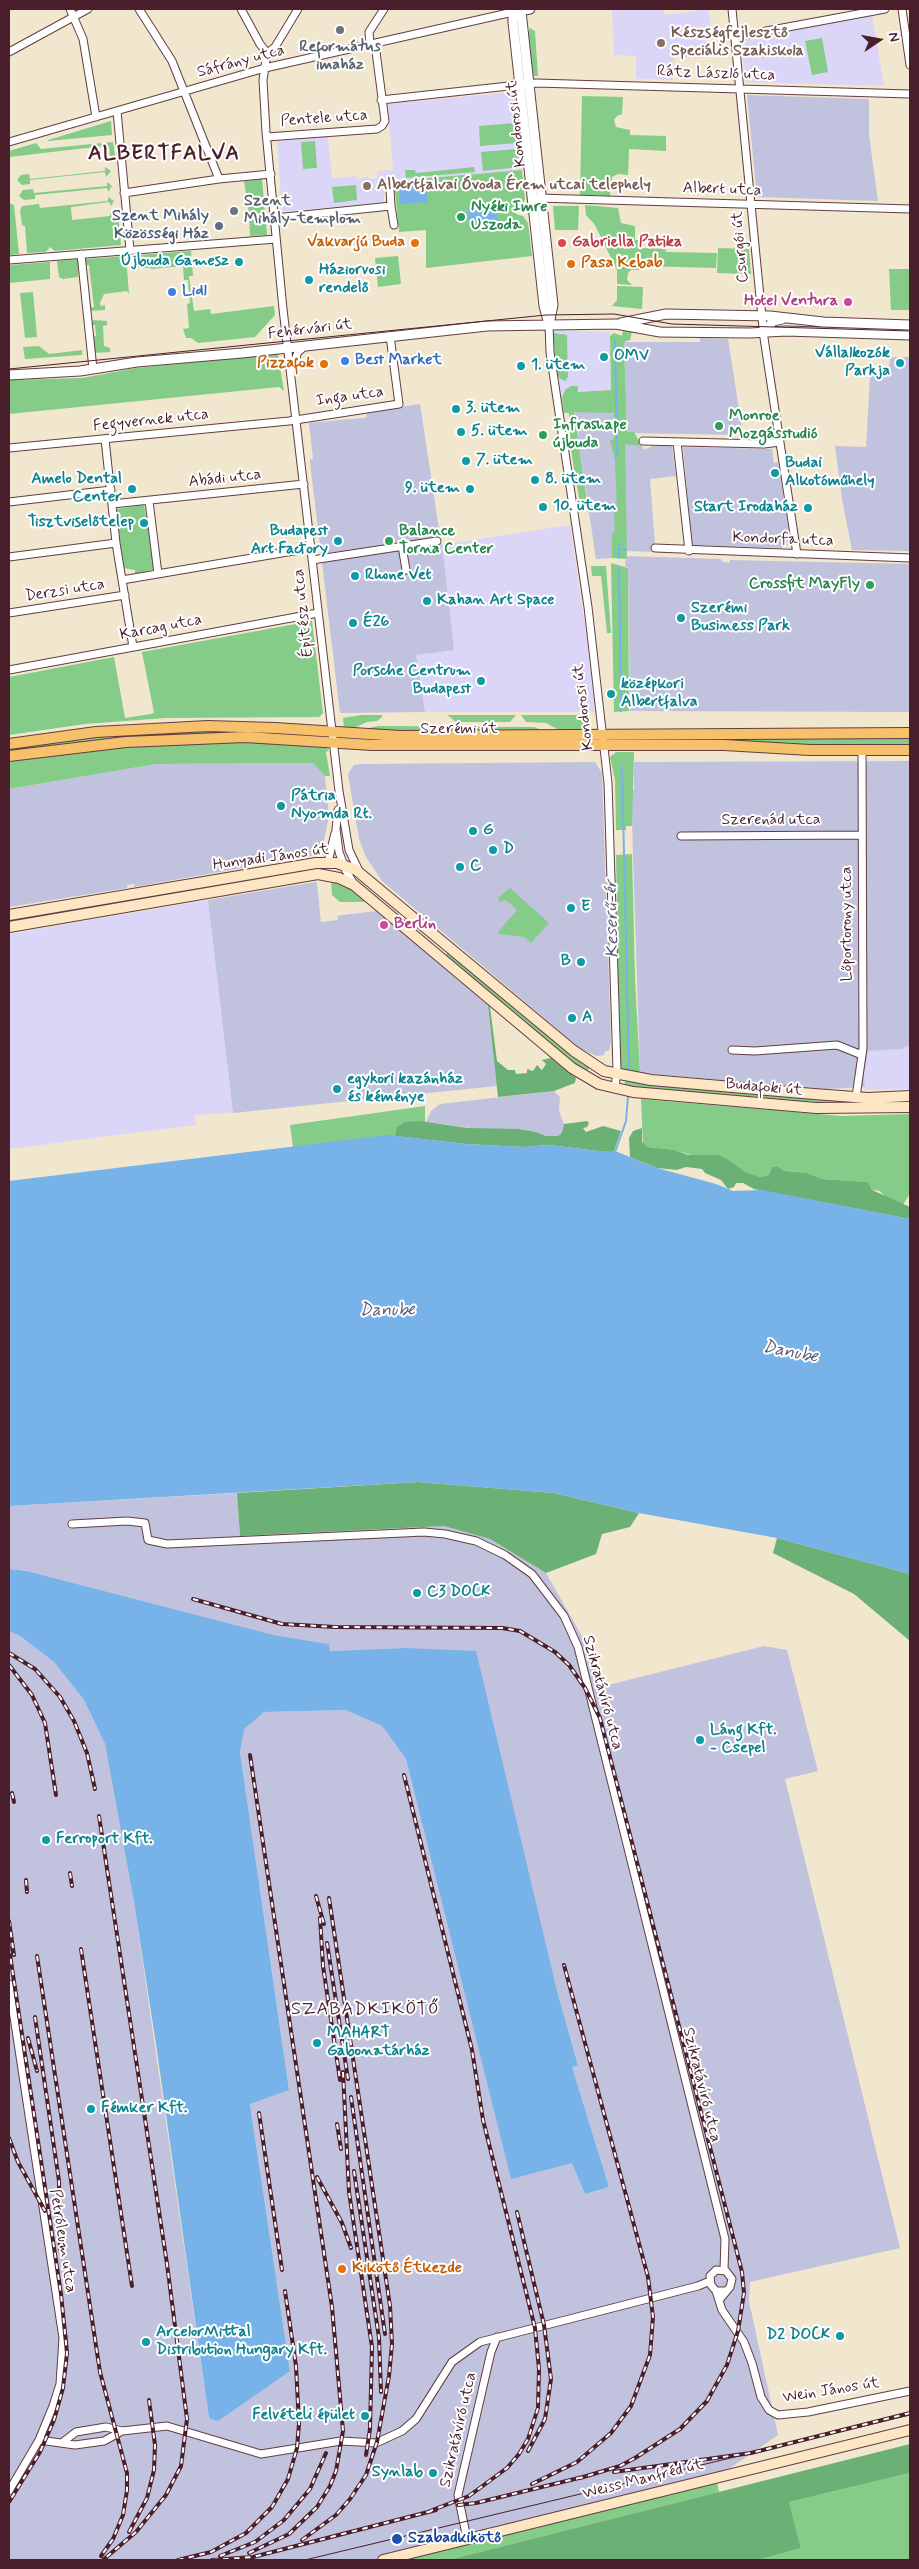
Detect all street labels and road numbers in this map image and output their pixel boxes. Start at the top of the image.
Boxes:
street label: Sáfrány utca [195,41,287,83]
street label: Rátz László utca [656,62,776,86]
street label: Kondorosi út [503,80,531,168]
street label: Pentele utca [280,106,368,132]
street label: Albert utca [682,179,762,201]
street label: Csurgói út [728,210,754,284]
street label: Fehérvári út [267,315,353,345]
street label: Inga utca [315,383,385,411]
street label: Fegyvernek utca [92,405,210,437]
street label: Abádi utca [188,466,262,492]
street label: Kondorfa utca [732,529,834,551]
street label: Építész utca [290,568,318,658]
street label: Derzsi utca [24,575,106,607]
street label: Karcag utca [118,611,204,645]
street label: Kondorosi út [569,663,599,751]
street label: Szerémi út [420,720,498,740]
street label: Szerenád utca [721,811,821,831]
street label: Hunyadi János út [212,840,330,876]
street label: Lőportorony utca [838,867,858,981]
street label: Budafoki út [725,1075,803,1101]
street label: Szikratávíró utca [578,1634,626,1752]
street label: Szikratávíró utca [677,2026,725,2144]
street label: Petróleum utca [44,2188,80,2294]
street label: Szikratávíró utca [436,2371,482,2489]
street label: Wein János út [781,2374,881,2408]
street label: Weiss Manfréd út [581,2456,705,2504]

